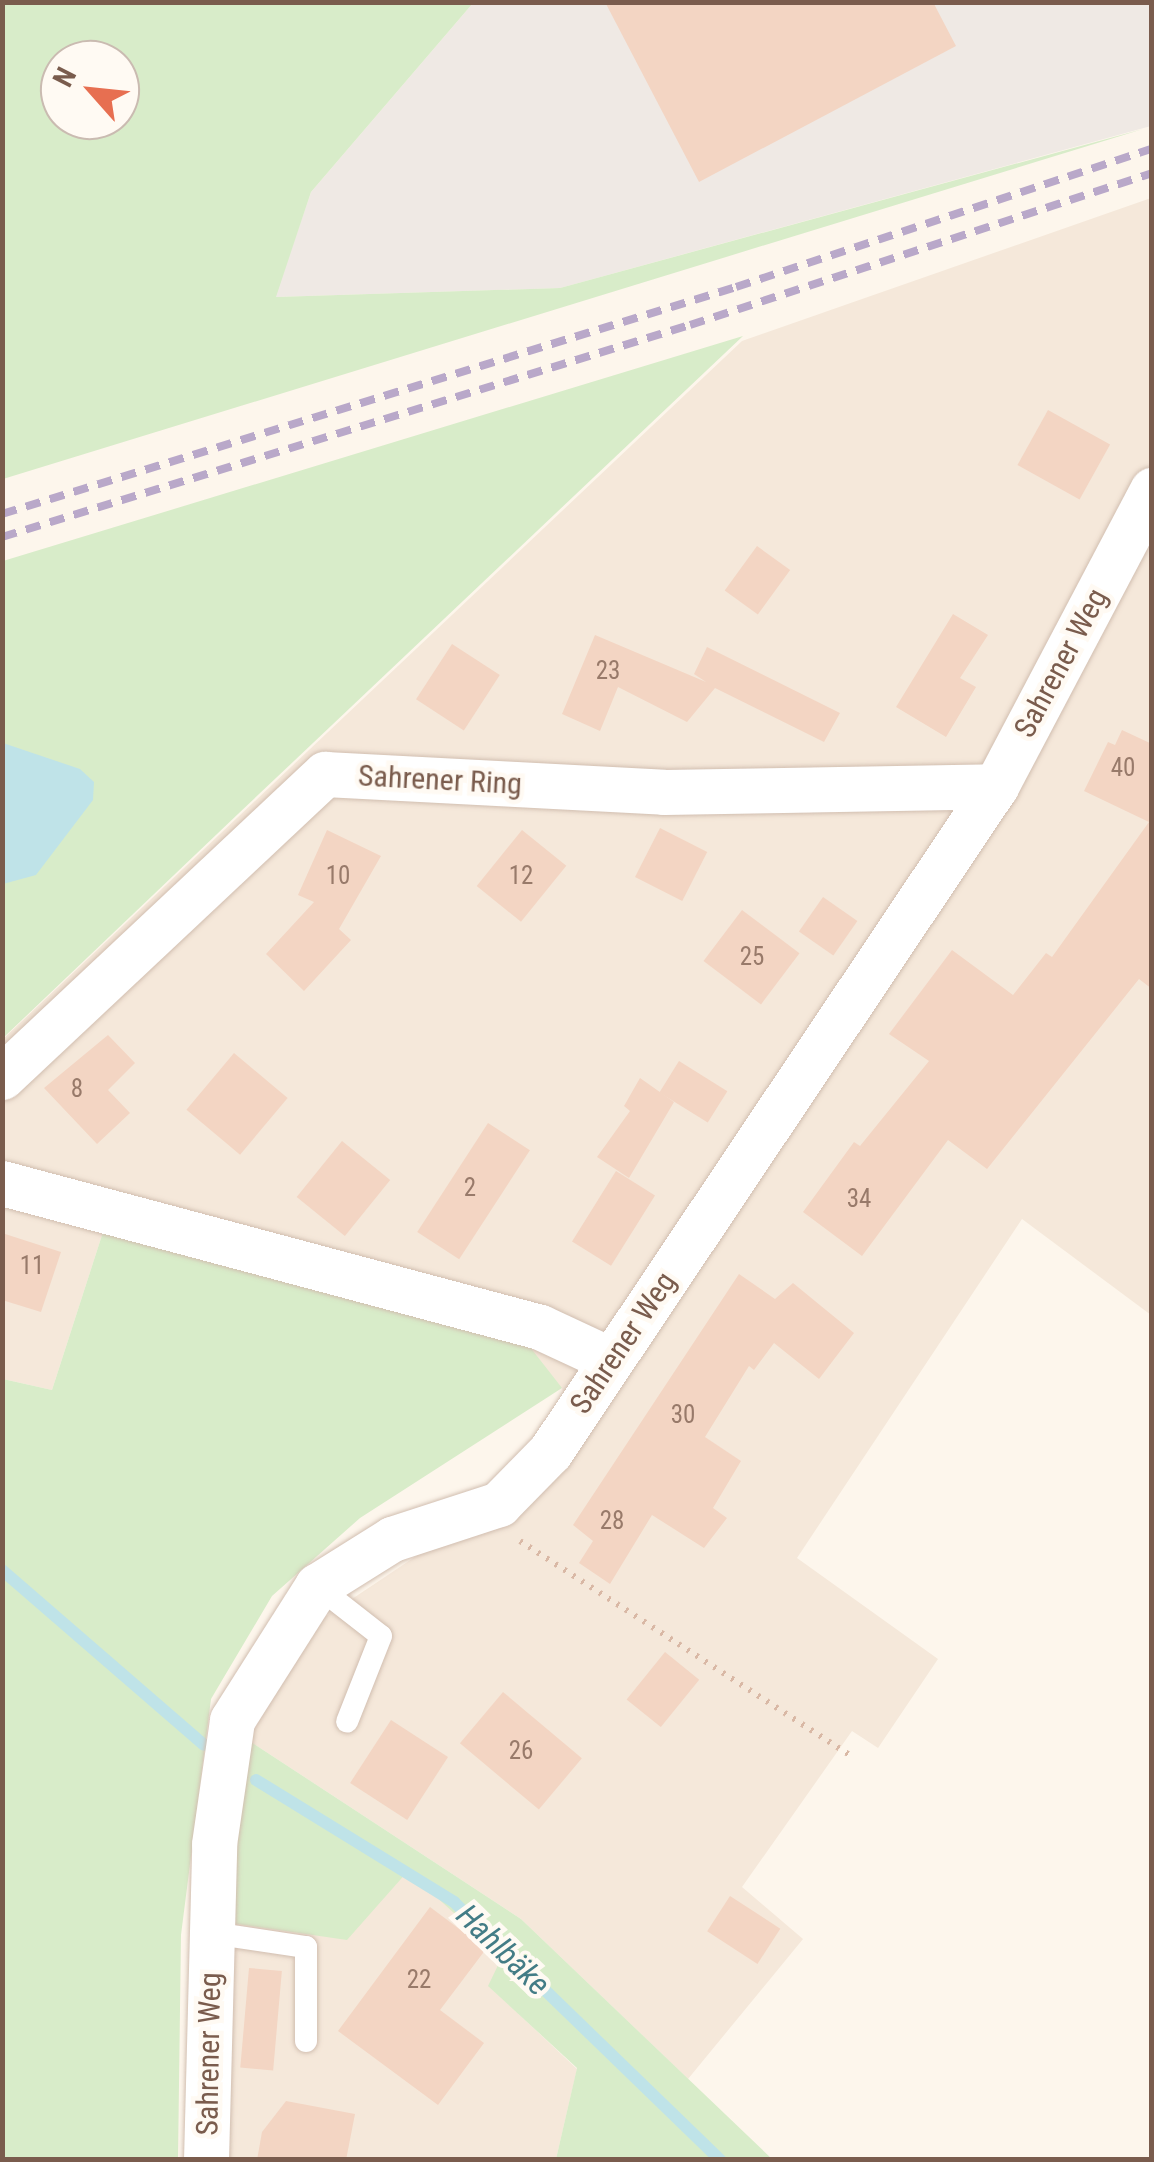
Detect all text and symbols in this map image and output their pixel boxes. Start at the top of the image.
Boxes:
north arrow [40,40,140,140]
text: N [46,62,83,92]
street label: Sahrener Weg [1007,582,1115,744]
house number: 23 [596,656,620,686]
house number: 40 [1111,753,1135,783]
street label: Sahrener Ring [357,758,523,802]
house number: 10 [326,861,350,891]
house number: 12 [509,861,533,891]
house number: 25 [740,942,764,972]
house number: 8 [71,1074,83,1104]
house number: 2 [464,1173,476,1203]
house number: 34 [847,1184,871,1214]
house number: 11 [20,1251,44,1281]
street label: Sahrener Weg [562,1265,684,1421]
house number: 30 [671,1400,695,1430]
house number: 28 [600,1506,624,1536]
house number: 26 [509,1736,533,1766]
water label: Hahlbäke [448,1896,558,2004]
house number: 22 [407,1965,431,1995]
street label: Sahrener Weg [190,1972,228,2136]

